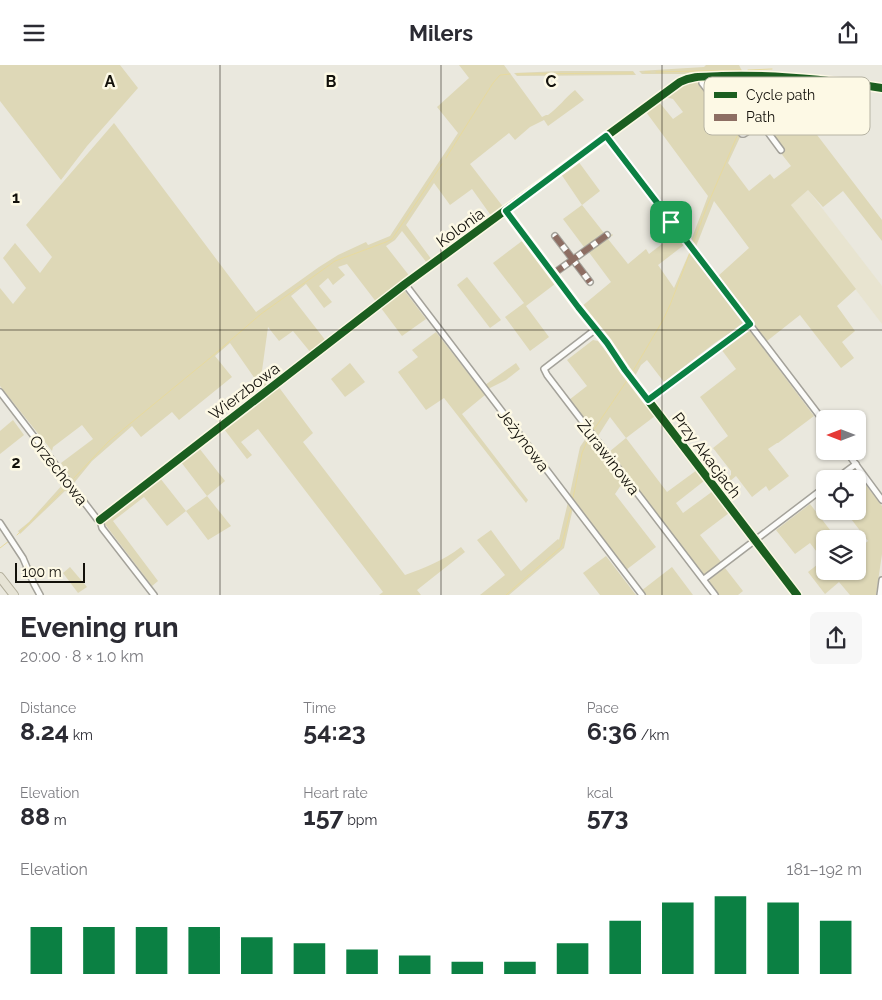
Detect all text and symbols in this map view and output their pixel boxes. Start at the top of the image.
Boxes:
icon: menu [20,19,48,47]
icon: share [834,19,862,47]
text: Milers [409,20,473,46]
text: A [105,72,116,91]
text: B [326,72,337,91]
text: C [546,72,557,91]
legend [704,77,870,135]
text: Cycle path [746,87,815,103]
text: Path [746,109,775,125]
text: 1 [12,188,20,207]
pin [650,201,692,243]
street label: Kolonia [433,204,488,251]
icon: arrive [657,208,685,236]
street label: Wierzbowa [205,359,283,424]
street label: Jeżynowa [494,405,553,475]
street label: Przy Akacjach [668,409,745,502]
north arrow [816,410,866,460]
map controls [816,410,866,580]
street label: Żurawinowa [573,415,645,499]
street label: Orzechowa [25,432,92,509]
text: 2 [11,453,21,472]
button: locate [816,470,866,520]
button: layers [816,530,866,580]
scale bar [15,560,85,583]
text: 100 m [22,564,62,580]
text: Evening run [20,611,179,644]
button: share [810,612,862,664]
text: 20:00 · 8 × 1.0 km [20,647,144,666]
text: Distance [20,700,76,716]
text: Time [303,700,336,716]
text: Pace [587,700,619,716]
text: 8.24 [20,716,69,746]
text: 54:23 [303,716,366,746]
text: 6:36 [587,716,637,746]
text: km [69,727,93,743]
text: /km [637,727,669,743]
text: Elevation [20,785,79,801]
text: Heart rate [303,785,368,801]
text: kcal [587,785,613,801]
text: 88 [20,801,50,831]
text: 157 [303,801,344,831]
text: 573 [587,801,628,831]
text: m [50,812,67,828]
text: bpm [344,812,377,828]
text: Elevation [20,860,88,879]
text: 181–192 m [787,860,862,879]

